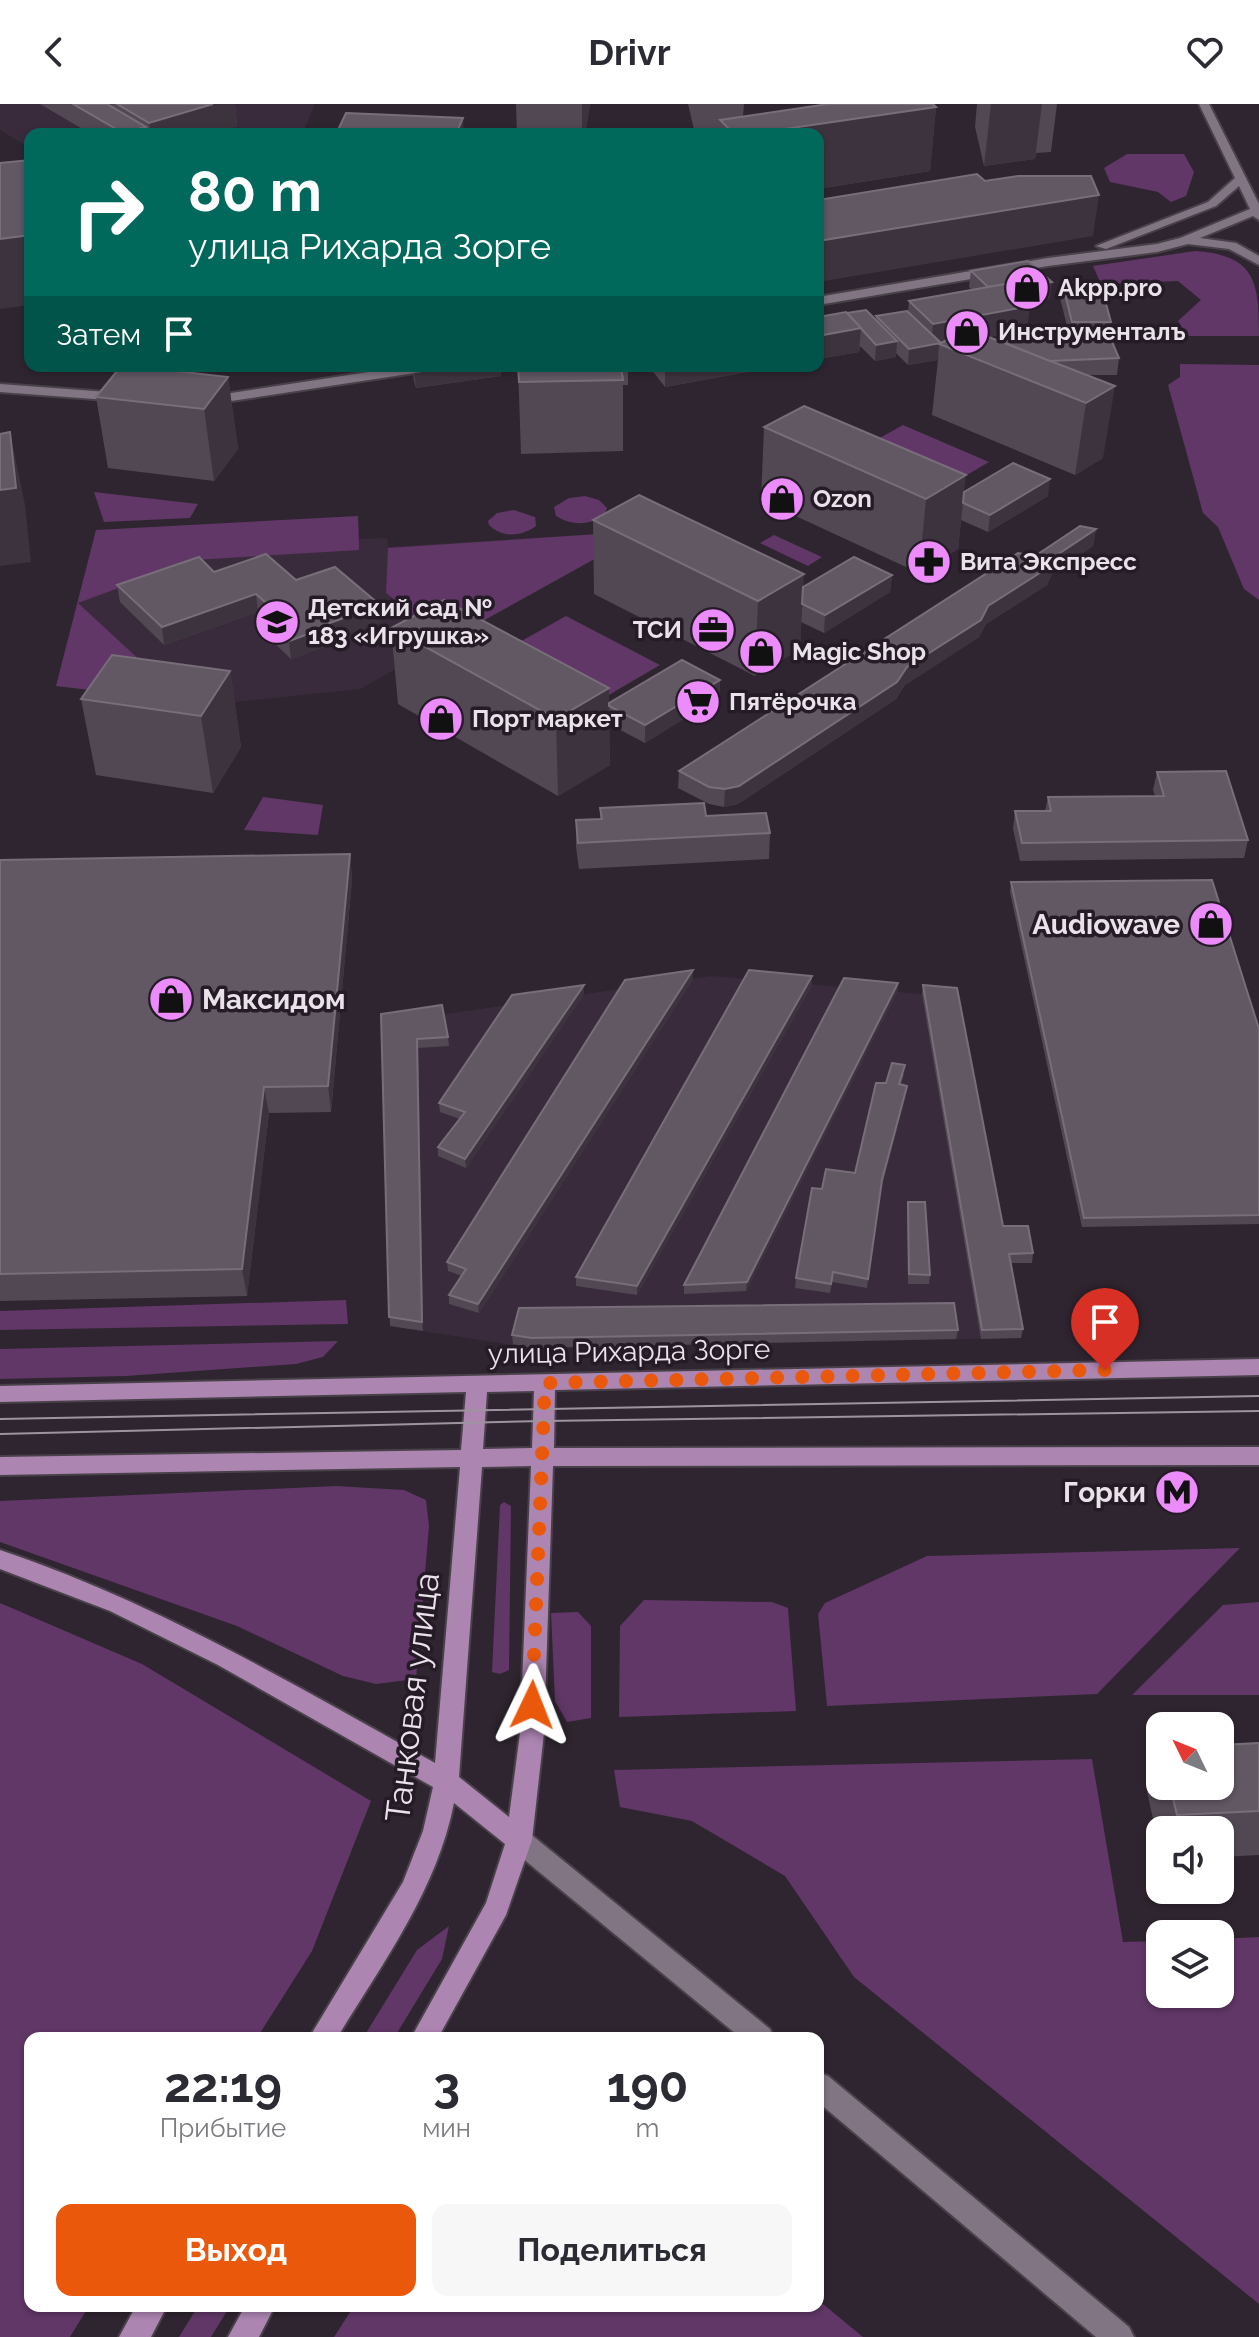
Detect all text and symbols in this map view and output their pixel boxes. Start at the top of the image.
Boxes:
icon: back [32,30,76,74]
icon: heart [1183,30,1227,74]
text: Drivr [588,31,671,73]
text: 80 m [188,158,322,224]
icon: right [56,160,160,264]
text: улица Рихарда Зорге [188,225,551,267]
shop icon: Akpp.pro [1003,264,1051,312]
place label: Akpp.pro [1058,273,1162,302]
shop icon: Инструменталъ [943,308,991,356]
icon: arrive [157,312,201,356]
text: Затем [56,317,141,352]
place label: Инструменталъ [998,317,1186,346]
shop icon: Ozon [758,475,806,523]
place label: Ozon [813,484,872,513]
pharmacy icon: Вита Экспресс [905,538,953,586]
place label: Вита Экспресс [960,547,1137,576]
place label: Детский сад № 183 «Игрушка» [308,593,492,650]
school or university icon: Детский сад № 183 «Игрушка» [253,598,301,646]
office icon: ТСИ [689,606,737,654]
place label: ТСИ [633,615,682,644]
shop icon: Magic Shop [737,628,785,676]
place label: Magic Shop [792,637,926,666]
supermarket icon: Пятёрочка [674,678,722,726]
place label: Пятёрочка [729,687,857,716]
shop icon: Порт маркет [417,695,465,743]
place label: Порт маркет [472,704,623,733]
shop icon: Audiowave [1187,900,1235,948]
place label: Audiowave [1032,908,1180,941]
shop icon: Максидом [147,975,195,1023]
place label: Максидом [202,983,345,1016]
pin [1071,1288,1139,1370]
icon: arrive [1083,1300,1127,1344]
street label: улица Рихарда Зорге [487,1333,771,1370]
metro station icon: Горки [1153,1468,1201,1516]
place label: Горки [1063,1476,1146,1509]
street label: Танковая улица [377,1570,447,1824]
position arrow [490,1663,574,1747]
north arrow [1146,1712,1234,1800]
map controls [1146,1712,1234,2008]
button: sound [1146,1816,1234,1904]
button: layers [1146,1920,1234,2008]
text: 22:19 [164,2057,282,2113]
text: 3 [433,2057,460,2113]
text: 190 [607,2057,688,2113]
text: Прибытие [160,2113,286,2143]
text: мин [422,2113,471,2143]
text: m [636,2113,659,2143]
button: Выход [56,2204,416,2296]
button: Поделиться [432,2204,792,2296]

